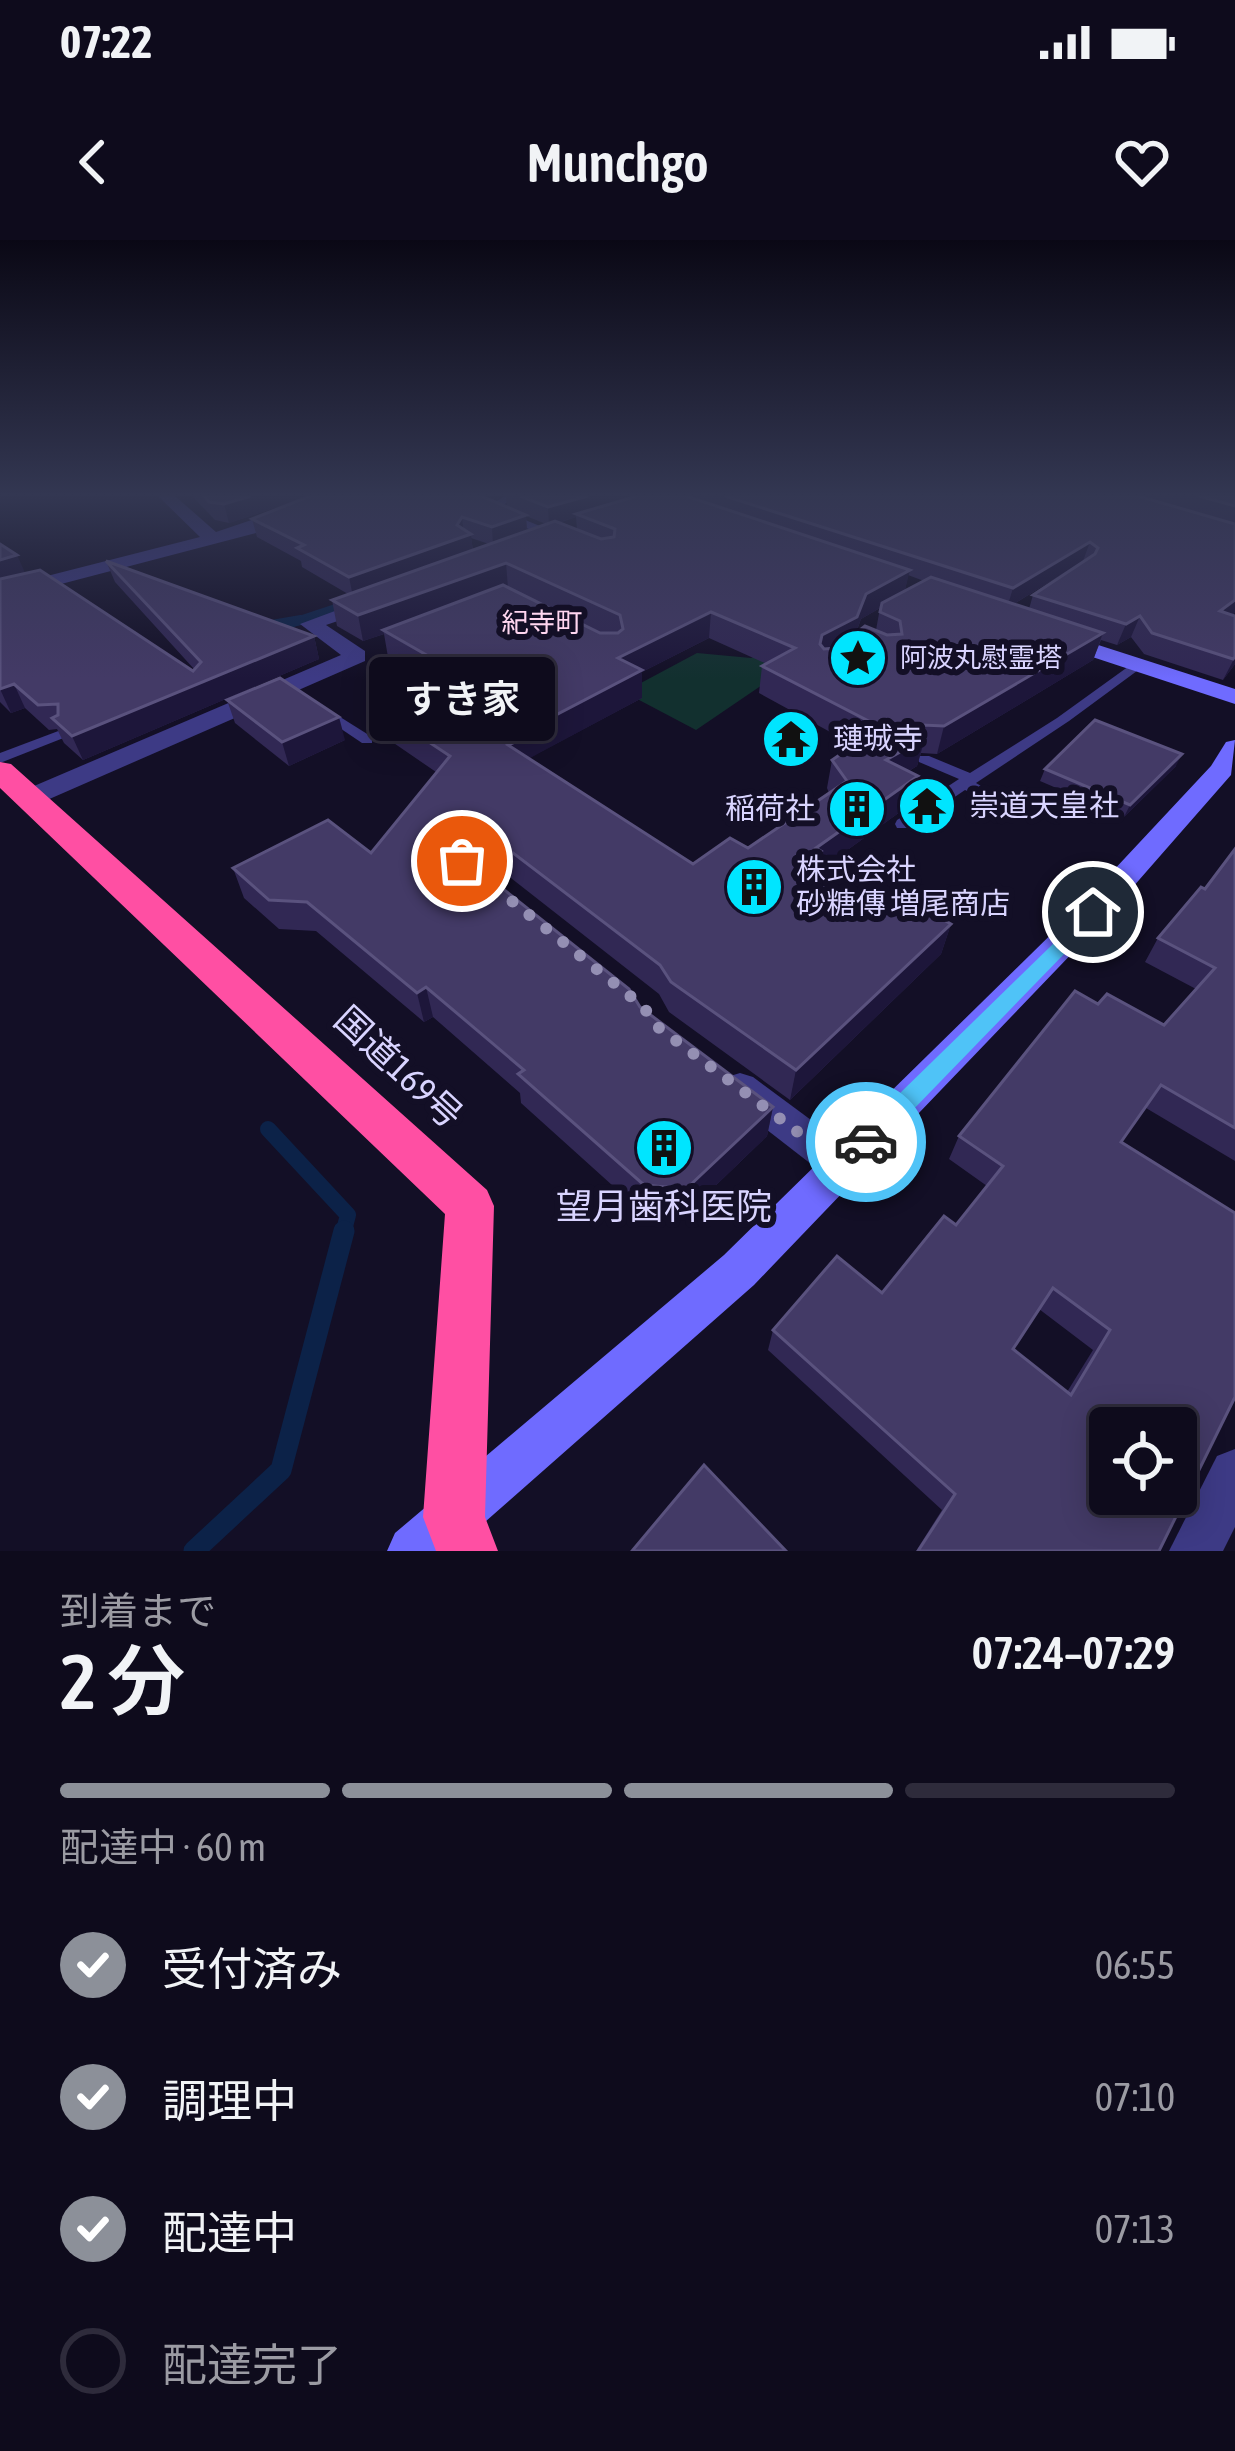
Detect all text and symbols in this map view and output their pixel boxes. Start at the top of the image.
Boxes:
text: 07:22 [60,16,153,68]
icon: back [60,129,126,195]
icon: heart [1109,129,1175,195]
text: Munchgo [526,132,709,193]
district label: 紀寺町 [502,607,583,638]
place icon: 阿波丸慰霊塔 [827,627,889,689]
place label: 阿波丸慰霊塔 [900,642,1062,673]
callout: すき家 [369,657,555,741]
text: すき家 [403,677,521,721]
temple icon: 璉珹寺 [760,708,822,770]
place label: 璉珹寺 [833,721,923,755]
temple icon: 崇道天皇社 [896,775,958,837]
building icon: 稲荷社 [826,778,888,840]
place label: 崇道天皇社 [969,788,1119,822]
place label: 稲荷社 [725,791,815,825]
pin [411,810,513,912]
icon: bag [429,828,495,894]
place label: 株式会社 砂糖傳 増尾商店 [796,852,1010,920]
building icon: 株式会社 砂糖傳 増尾商店 [723,856,785,918]
pin [1042,861,1144,963]
icon: home [1060,879,1126,945]
street label: 国道169号 [327,998,471,1136]
courier [806,1082,926,1202]
icon: car [833,1109,899,1175]
building icon: 望月歯科医院 [633,1117,695,1179]
place label: 望月歯科医院 [556,1185,772,1227]
map controls [1089,1407,1197,1515]
button: locate [1089,1407,1197,1515]
text: 到着まで [60,1589,216,1633]
text: 07:24–07:29 [972,1627,1175,1679]
text: 2 分 [60,1636,185,1726]
text: 配達中 · 60 m [60,1825,266,1869]
icon: check [60,1932,126,1998]
text: 受付済み [162,1943,342,1995]
text: 06:55 [1095,1943,1175,1987]
icon: check [60,2064,126,2130]
text: 調理中 [162,2075,297,2127]
text: 07:10 [1095,2075,1175,2119]
icon: check [60,2196,126,2262]
text: 配達中 [162,2207,297,2259]
text: 07:13 [1095,2207,1175,2251]
text: 配達完了 [162,2339,342,2391]

